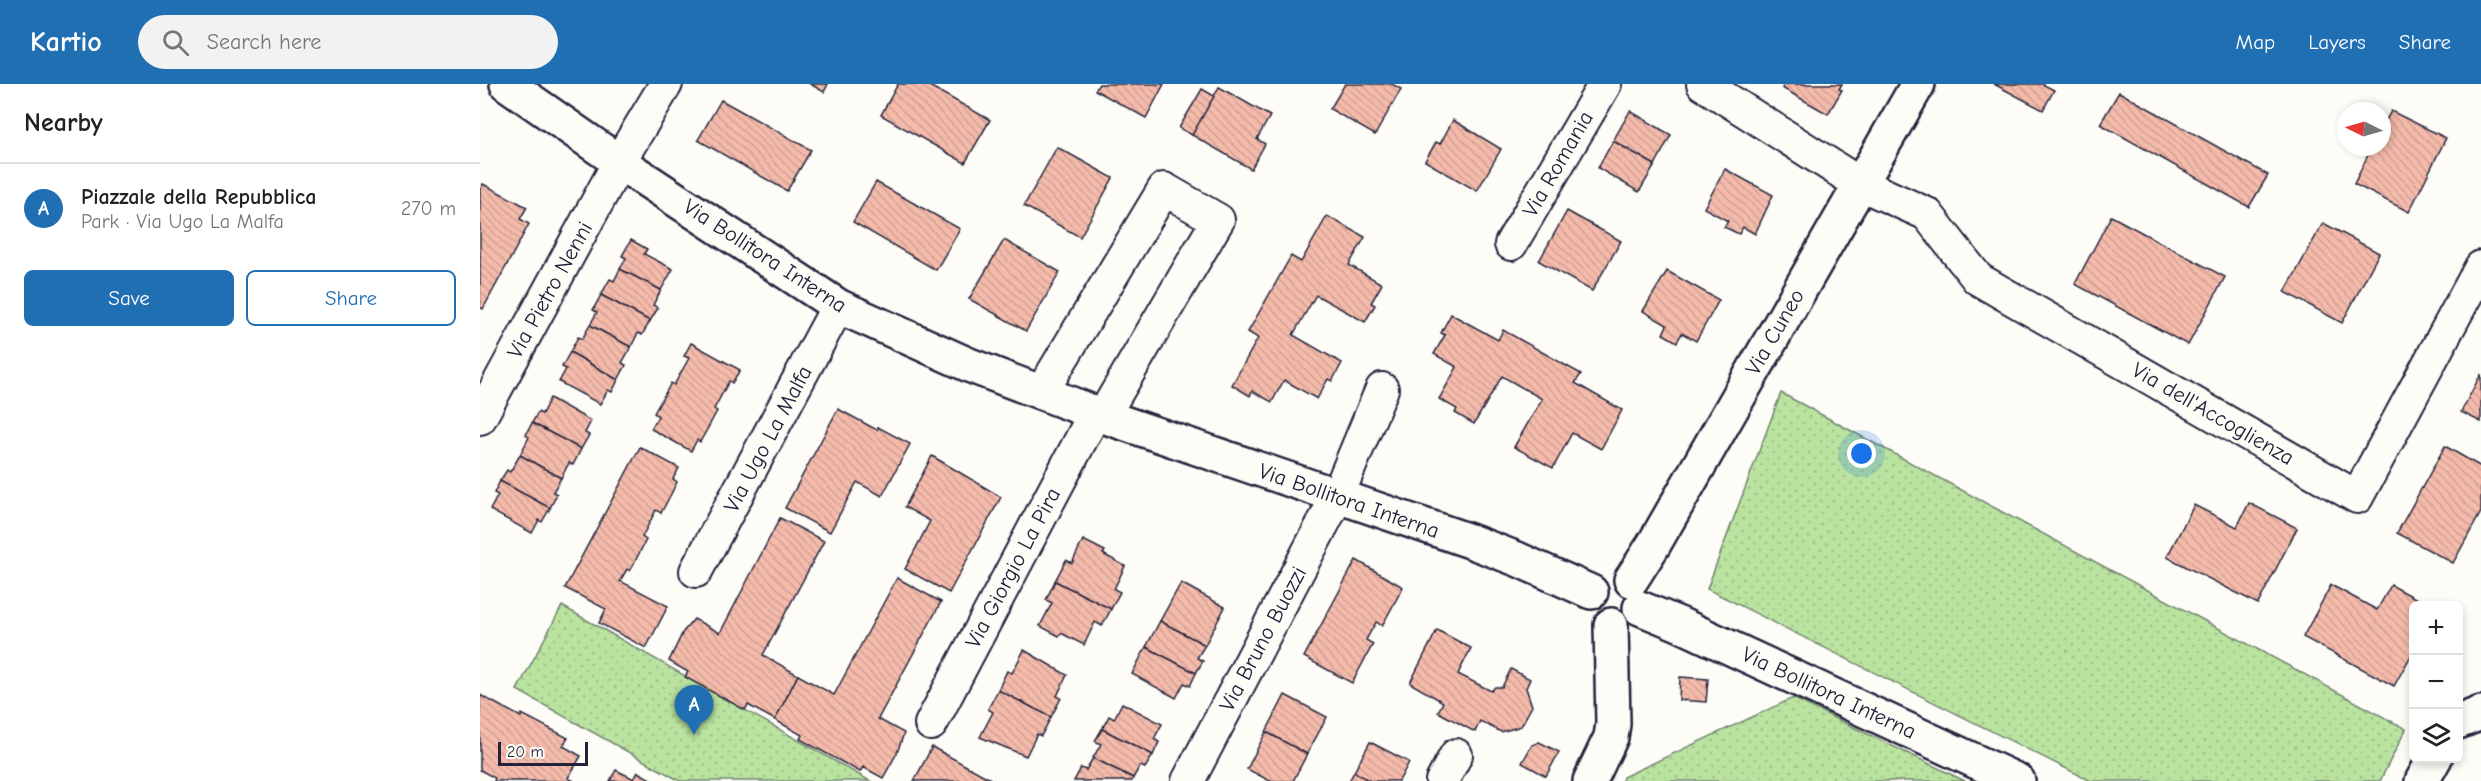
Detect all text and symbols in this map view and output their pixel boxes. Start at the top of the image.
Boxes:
search box [138,15,558,69]
text: Kartio [30,26,102,58]
icon: search [159,26,192,59]
text: Search here [207,29,321,55]
text: Map [2236,30,2275,54]
text: Layers [2308,30,2366,54]
text: Share [2399,30,2451,54]
north arrow [2337,102,2391,156]
street label: Via Romania [1517,106,1599,222]
text: Nearby [24,108,103,138]
text: Piazzale della Repubblica [81,184,317,210]
street label: Via Bollitora Interna [678,194,852,318]
text: A [38,197,49,220]
text: 270 m [401,197,456,220]
text: Park · Via Ugo La Malfa [81,210,284,233]
street label: Via Pietro Nenni [502,217,598,363]
button: Save [24,270,234,326]
button: Share [246,270,456,326]
street label: Via Cuneo [1740,284,1810,380]
street label: Via dell'Accoglienza [2127,357,2299,471]
street label: Via Ugo La Malfa [718,361,818,517]
your location [1847,439,1876,468]
street label: Via Bollitora Interna [1255,458,1443,544]
street label: Via Giorgio La Pira [960,483,1066,653]
street label: Via Bruno Buozzi [1214,562,1312,716]
map controls [2409,601,2463,763]
button: + [2409,601,2463,655]
street label: Via Bollitora Interna [1738,641,1920,745]
button: − [2409,655,2463,709]
pin: A [674,686,714,735]
button: layers [2409,709,2463,763]
scale bar [498,739,588,766]
text: 20 m [507,743,544,761]

